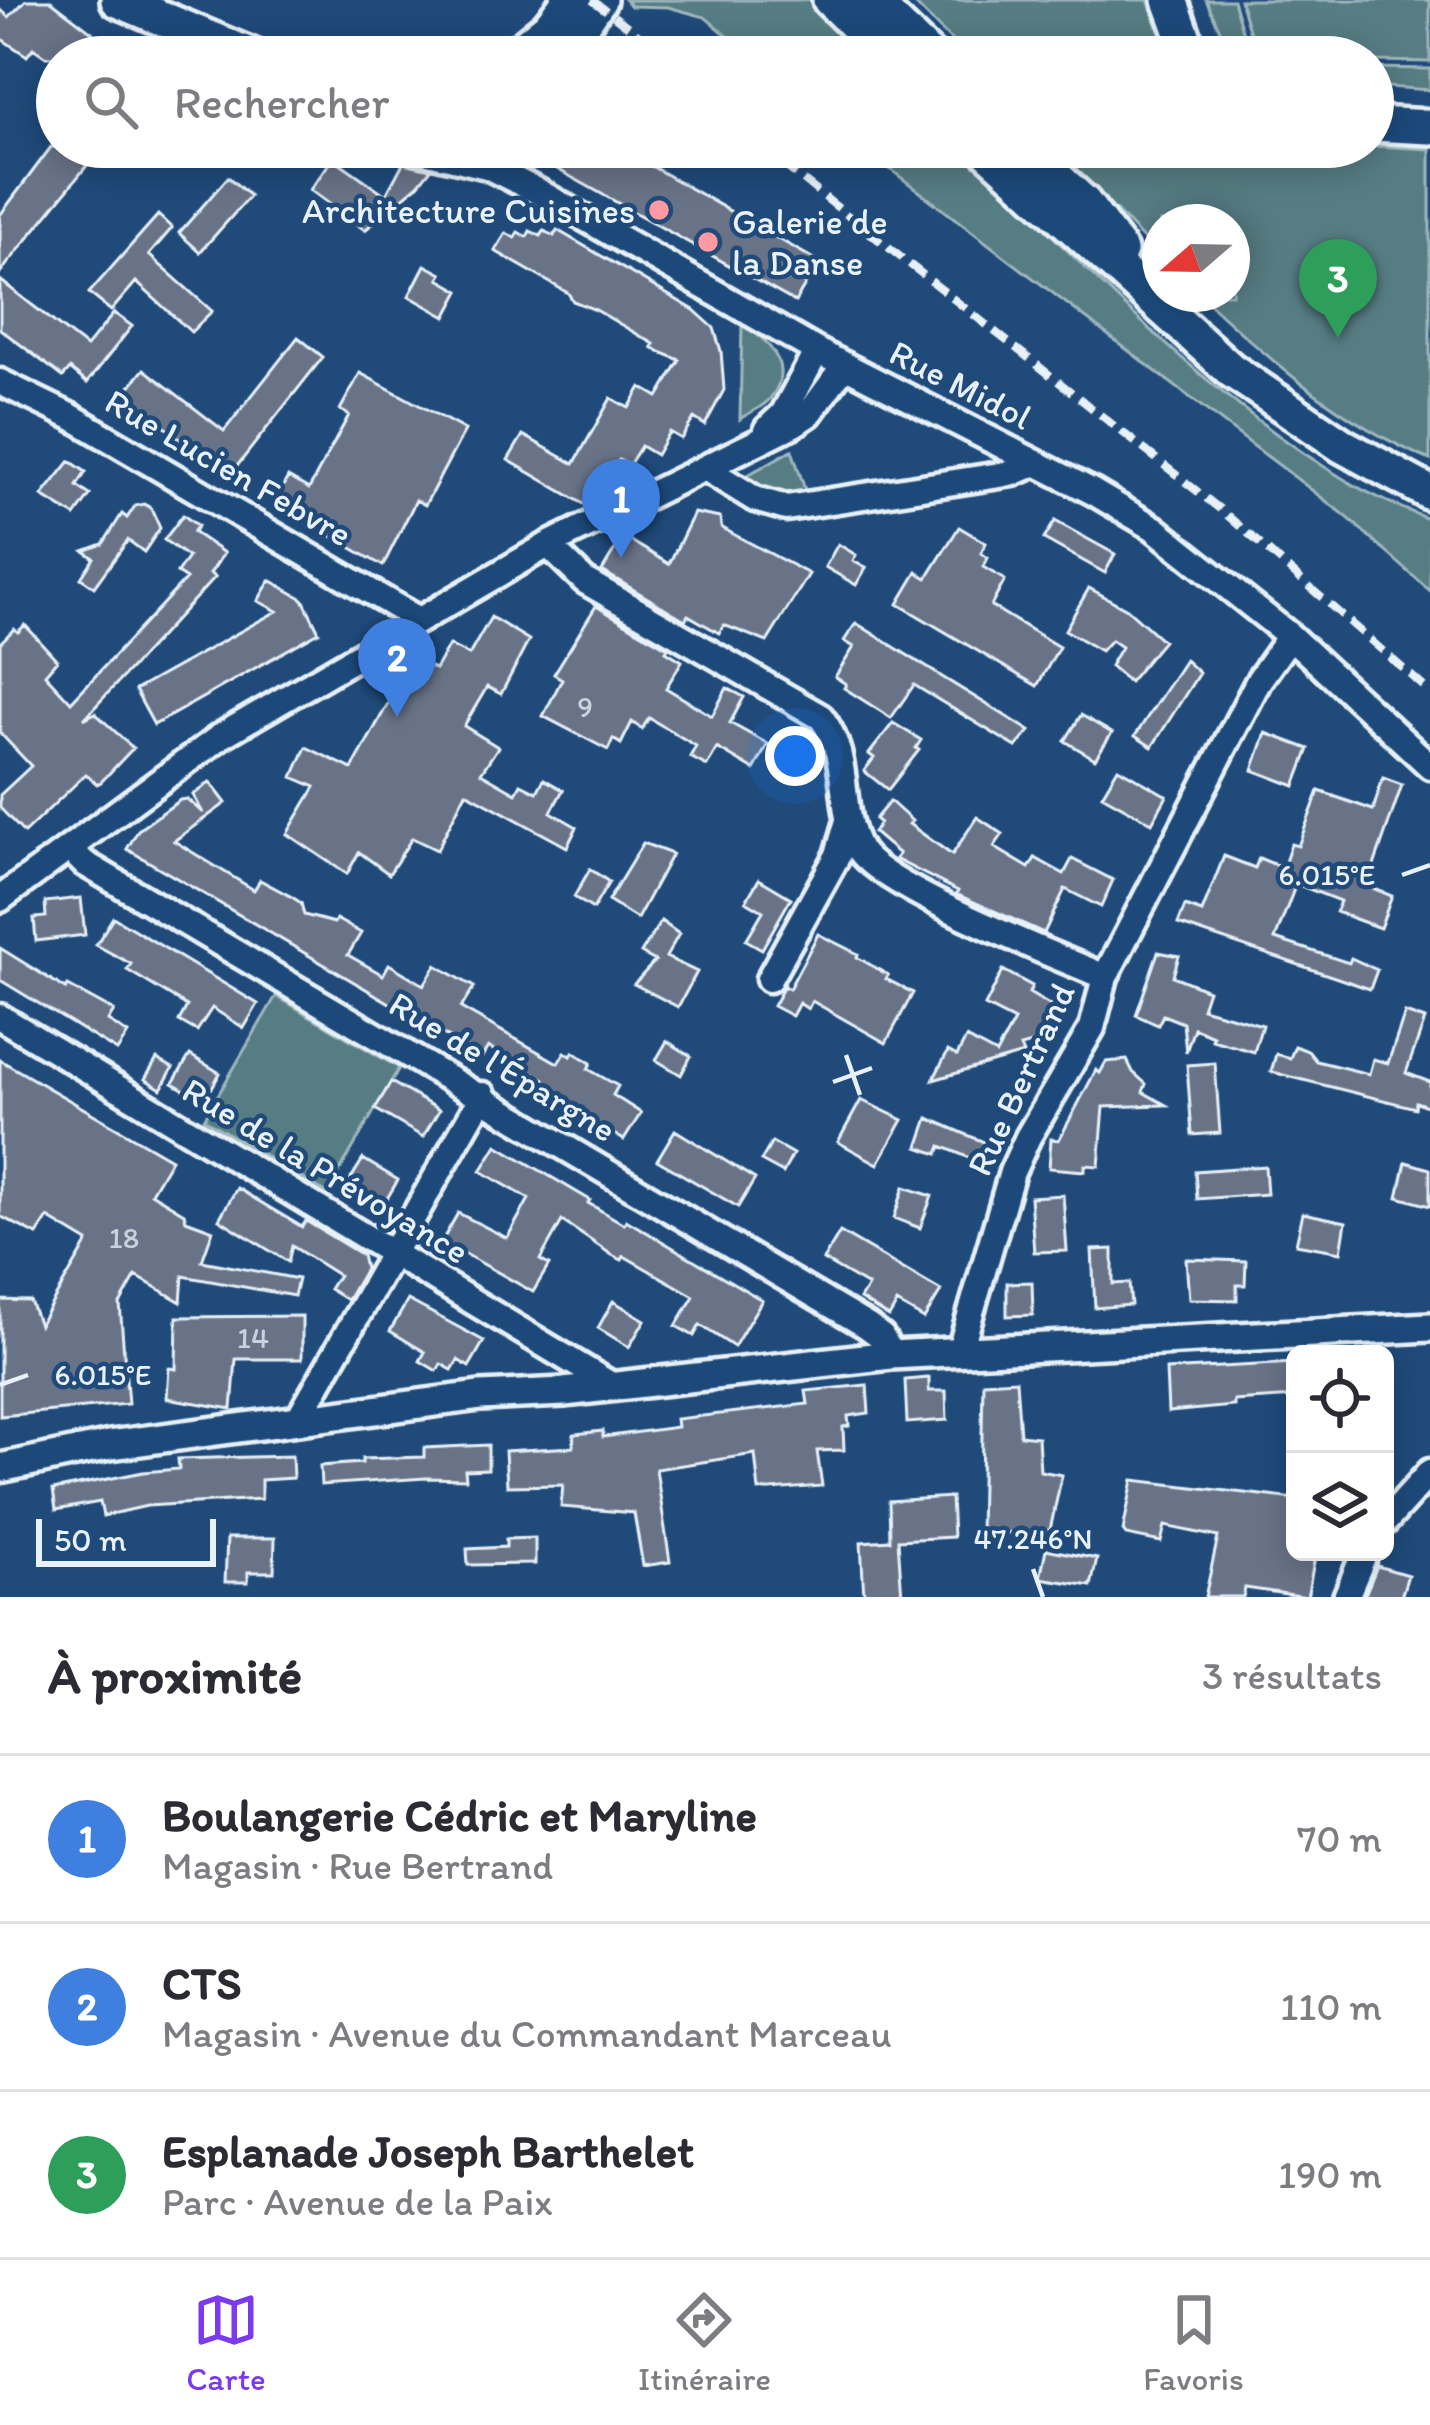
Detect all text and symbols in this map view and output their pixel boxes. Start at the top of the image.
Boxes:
search box [36,36,1394,168]
icon: search [78,69,144,135]
text: Rechercher [174,75,389,129]
place label: Architecture Cuisines [302,189,635,232]
marker: Architecture Cuisines [646,197,672,223]
place label: Galerie de la Danse [732,200,888,284]
north arrow [1142,204,1250,312]
marker: Galerie de la Danse [695,229,721,255]
pin: 3 [1299,239,1377,338]
street label: Rue Midol [883,330,1039,438]
street label: Rue Lucien Febvre [98,379,360,555]
pin: 1 [582,459,660,558]
pin: 2 [358,618,436,717]
house number: 9 [577,688,593,725]
your location [765,726,825,786]
text: 6.015°E [1279,856,1375,893]
street label: Rue Bertrand [957,976,1084,1182]
street label: Rue de l'Épargne [382,982,624,1151]
street label: Rue de la Prévoyance [175,1068,477,1273]
house number: 18 [109,1219,139,1256]
house number: 14 [237,1319,269,1356]
map controls [1286,1345,1394,1561]
button: locate [1286,1345,1394,1453]
text: 6.015°E [55,1356,151,1393]
button: layers [1286,1453,1394,1561]
scale bar [36,1513,216,1566]
text: 50 m [54,1520,127,1559]
text: 47.246°N [973,1520,1093,1557]
text: À proximité [48,1645,302,1706]
text: 3 résultats [1202,1652,1382,1699]
text: Boulangerie Cédric et Maryline [162,1788,757,1842]
text: 1 [78,1815,96,1862]
text: 70 m [1297,1815,1382,1862]
text: Magasin · Rue Bertrand [162,1842,553,1889]
text: CTS [162,1956,241,2010]
text: 2 [77,1983,97,2030]
text: 110 m [1280,1983,1382,2030]
text: Magasin · Avenue du Commandant Marceau [162,2010,892,2057]
text: Esplanade Joseph Barthelet [162,2124,694,2178]
text: 3 [76,2151,98,2198]
text: 190 m [1278,2151,1382,2198]
text: Parc · Avenue de la Paix [162,2178,553,2225]
tab: Carte [186,2287,266,2398]
tab: Itinéraire [638,2287,771,2398]
tab: Favoris [1143,2287,1244,2398]

